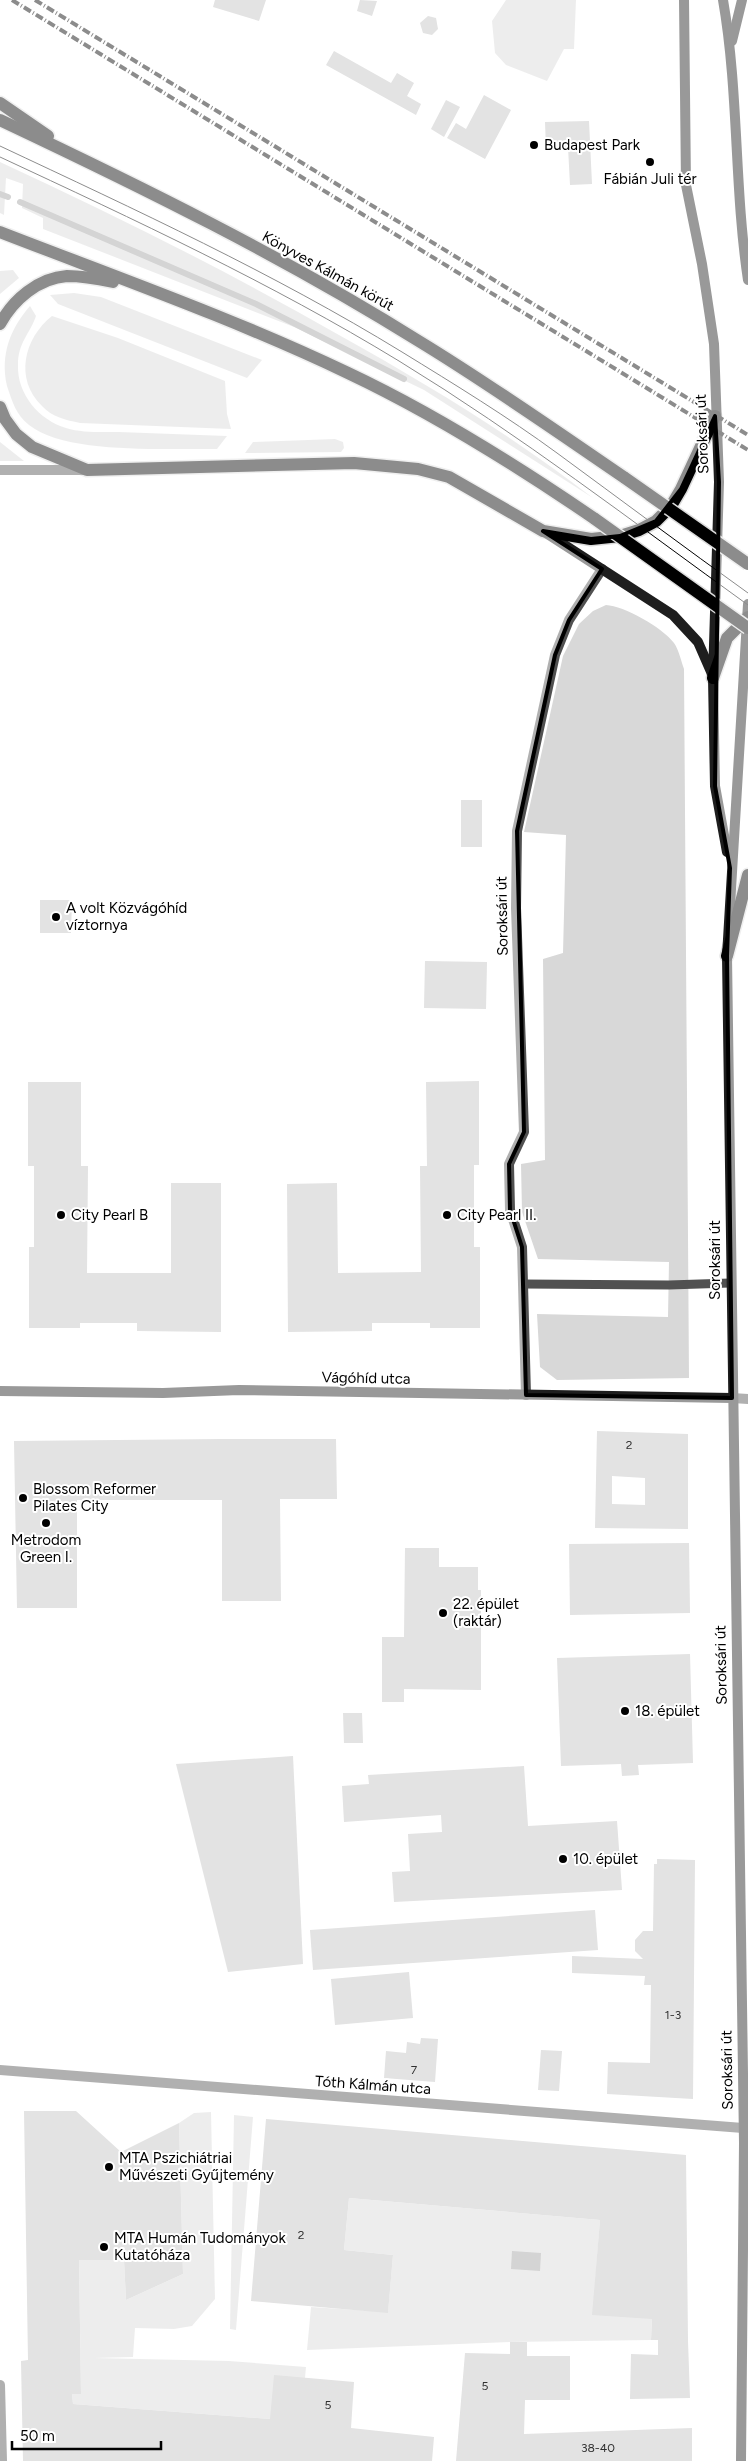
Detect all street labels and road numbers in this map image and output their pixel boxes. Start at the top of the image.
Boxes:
street label: Könyves Kálmán körút [259,227,397,315]
street label: Soroksári út [692,393,712,474]
street label: Soroksári út [492,876,512,956]
street label: Soroksári út [706,1220,724,1300]
street label: Vágóhíd utca [321,1368,411,1388]
street label: Soroksári út [711,1625,731,1705]
street label: Soroksári út [717,2030,737,2110]
street label: Tóth Kálmán utca [315,2072,431,2098]

